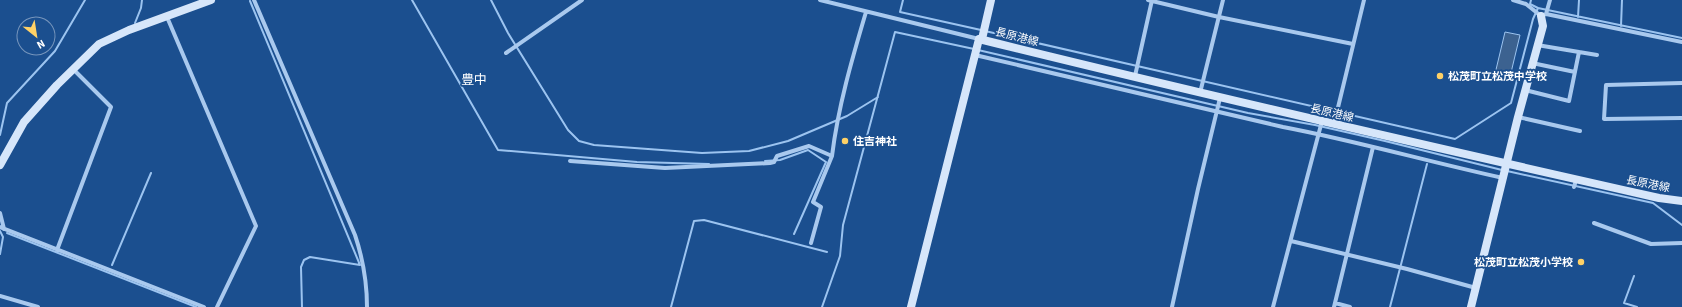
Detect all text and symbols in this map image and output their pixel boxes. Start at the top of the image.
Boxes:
north arrow [16,16,56,56]
street label: 長原港線 [994,24,1040,50]
text: N [34,36,48,53]
place label: 松茂町立松茂中学校 [1448,69,1547,84]
district label: 豊中 [461,71,487,89]
marker: 松茂町立松茂中学校 [1435,71,1445,81]
street label: 長原港線 [1309,101,1355,125]
place label: 住吉神社 [853,134,897,149]
marker: 住吉神社 [840,136,850,146]
street label: 長原港線 [1625,172,1671,196]
place label: 松茂町立松茂小学校 [1474,255,1573,270]
marker: 松茂町立松茂小学校 [1576,257,1586,267]

